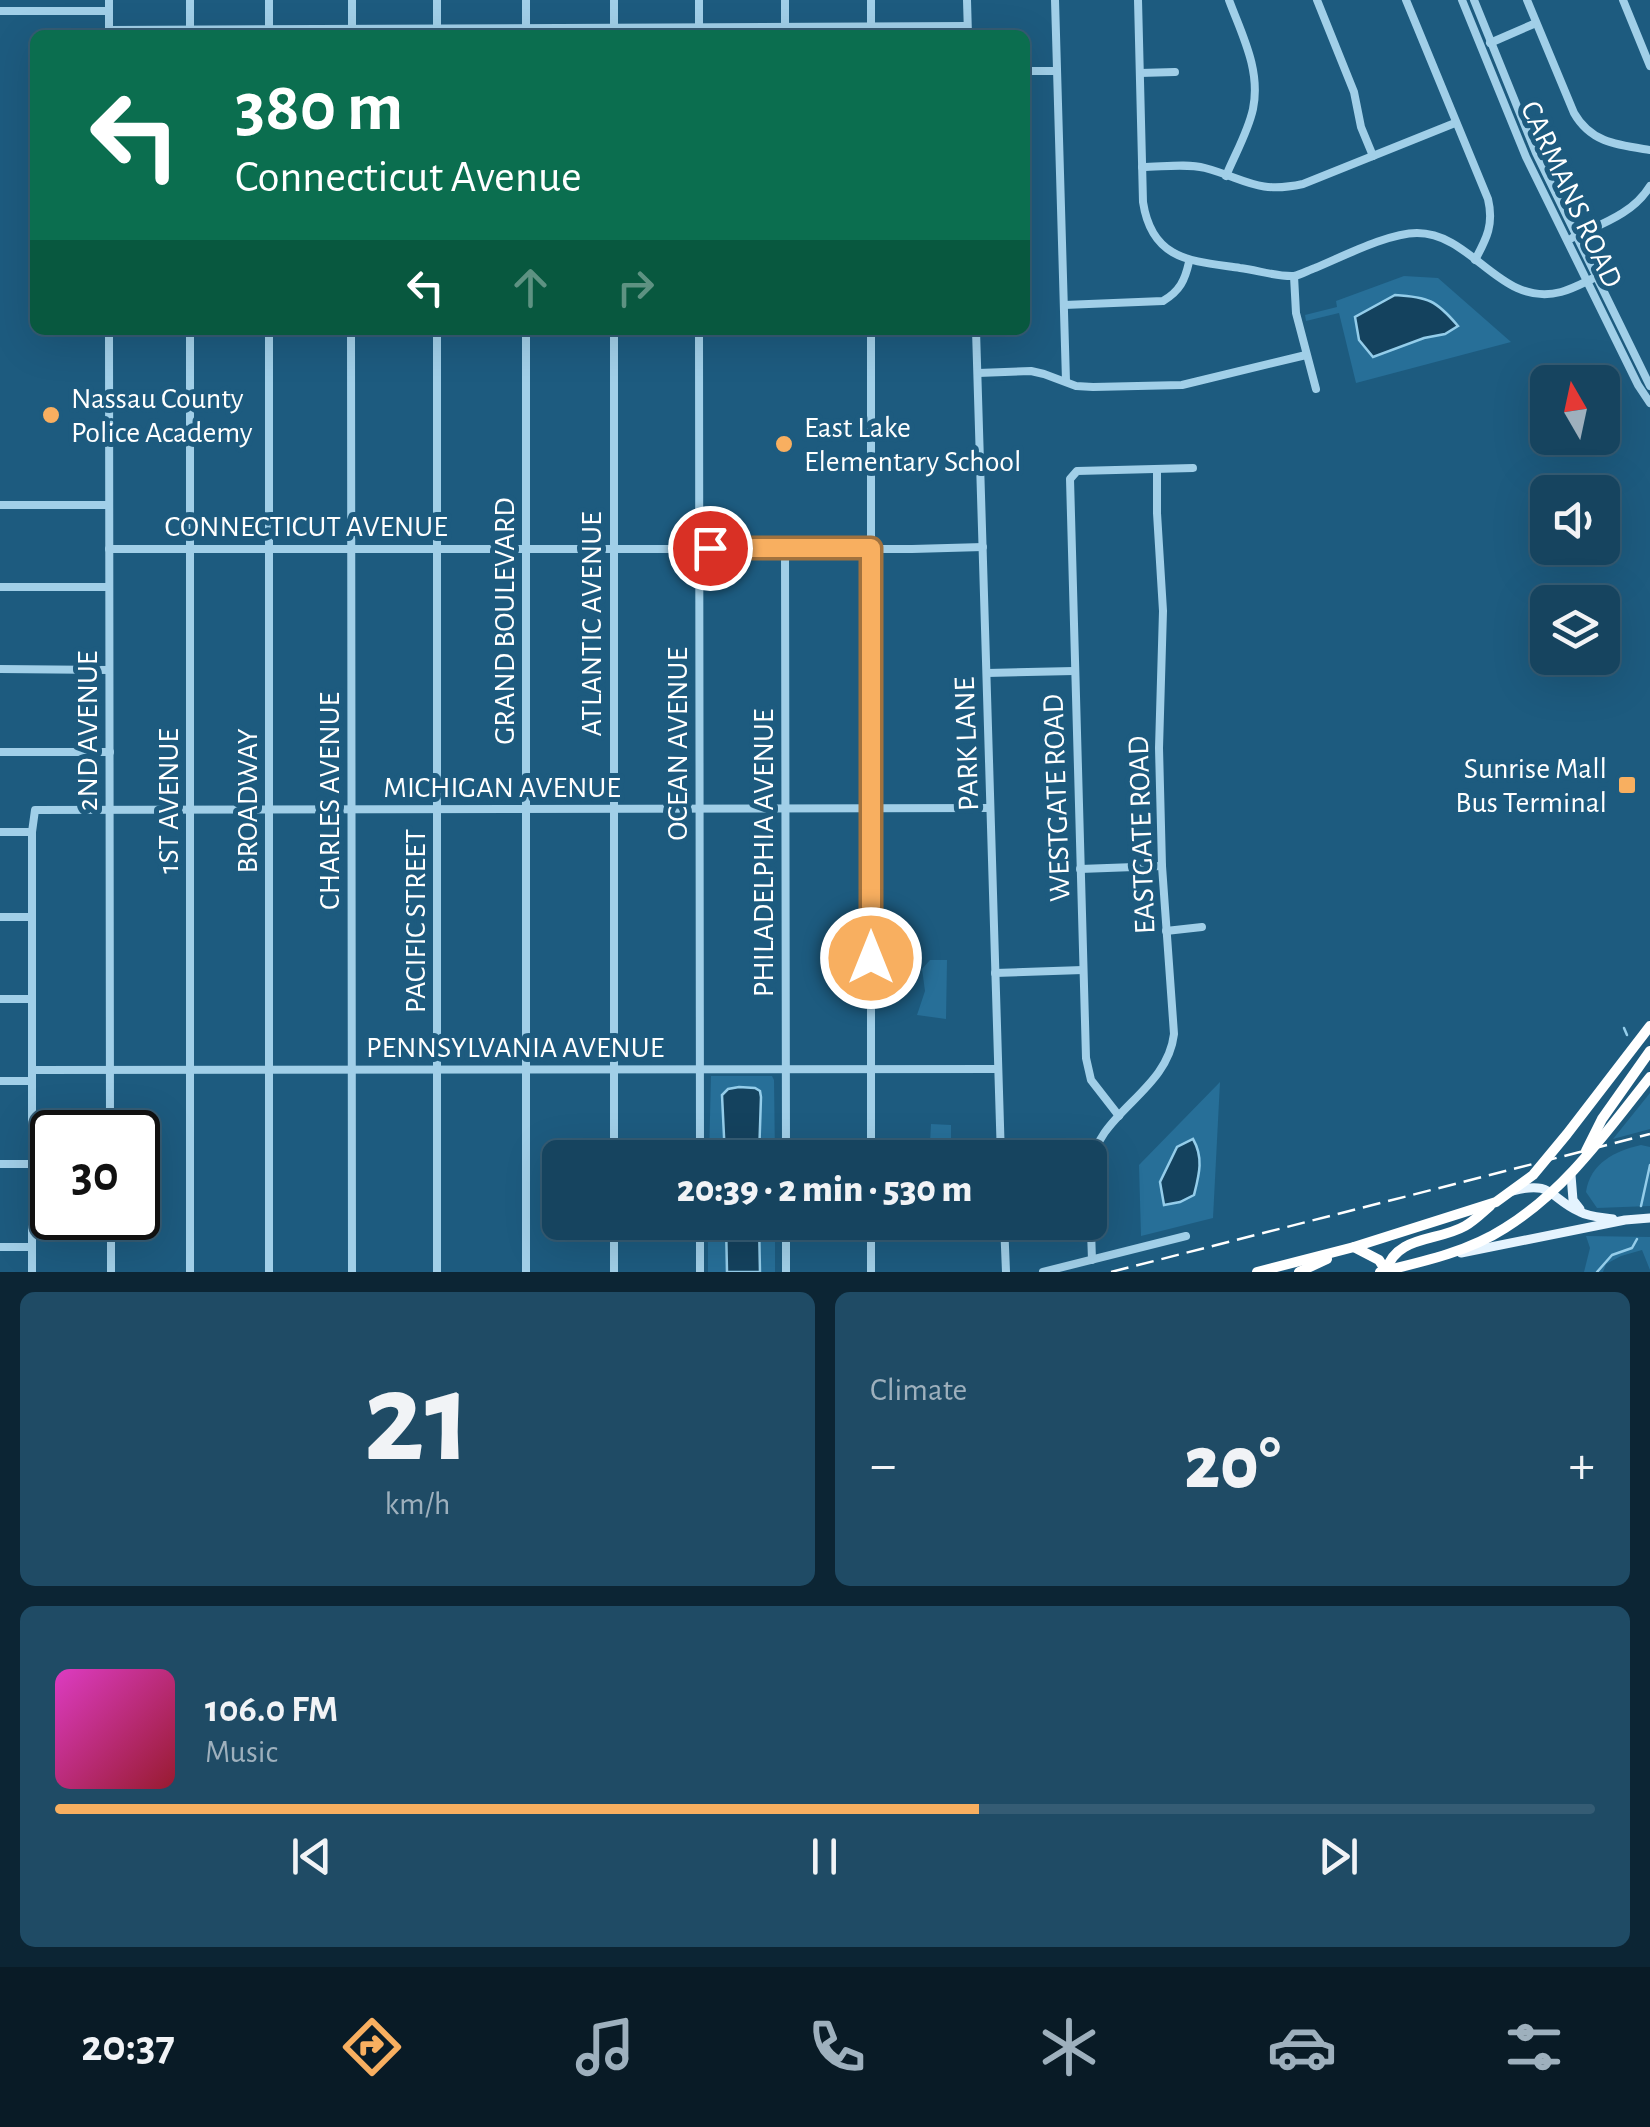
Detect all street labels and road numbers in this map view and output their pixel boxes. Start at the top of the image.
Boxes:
street label: CARMANS ROAD [1515,97,1627,292]
street label: GRAND BOULEVARD [490,497,520,745]
street label: CONNECTICUT AVENUE [164,512,448,542]
street label: ATLANTIC AVENUE [577,512,607,736]
street label: OCEAN AVENUE [663,647,693,841]
street label: 2ND AVENUE [73,651,103,811]
street label: PARK LANE [950,676,984,812]
street label: CHARLES AVENUE [315,692,345,910]
street label: WESTGATE ROAD [1038,694,1076,902]
street label: PHILADELPHIA AVENUE [749,709,779,997]
street label: 1ST AVENUE [154,728,184,874]
street label: BROADWAY [233,728,263,874]
street label: EASTGATE ROAD [1124,735,1160,935]
street label: MICHIGAN AVENUE [383,773,621,803]
street label: PACIFIC STREET [401,829,431,1013]
street label: PENNSYLVANIA AVENUE [366,1033,664,1063]

